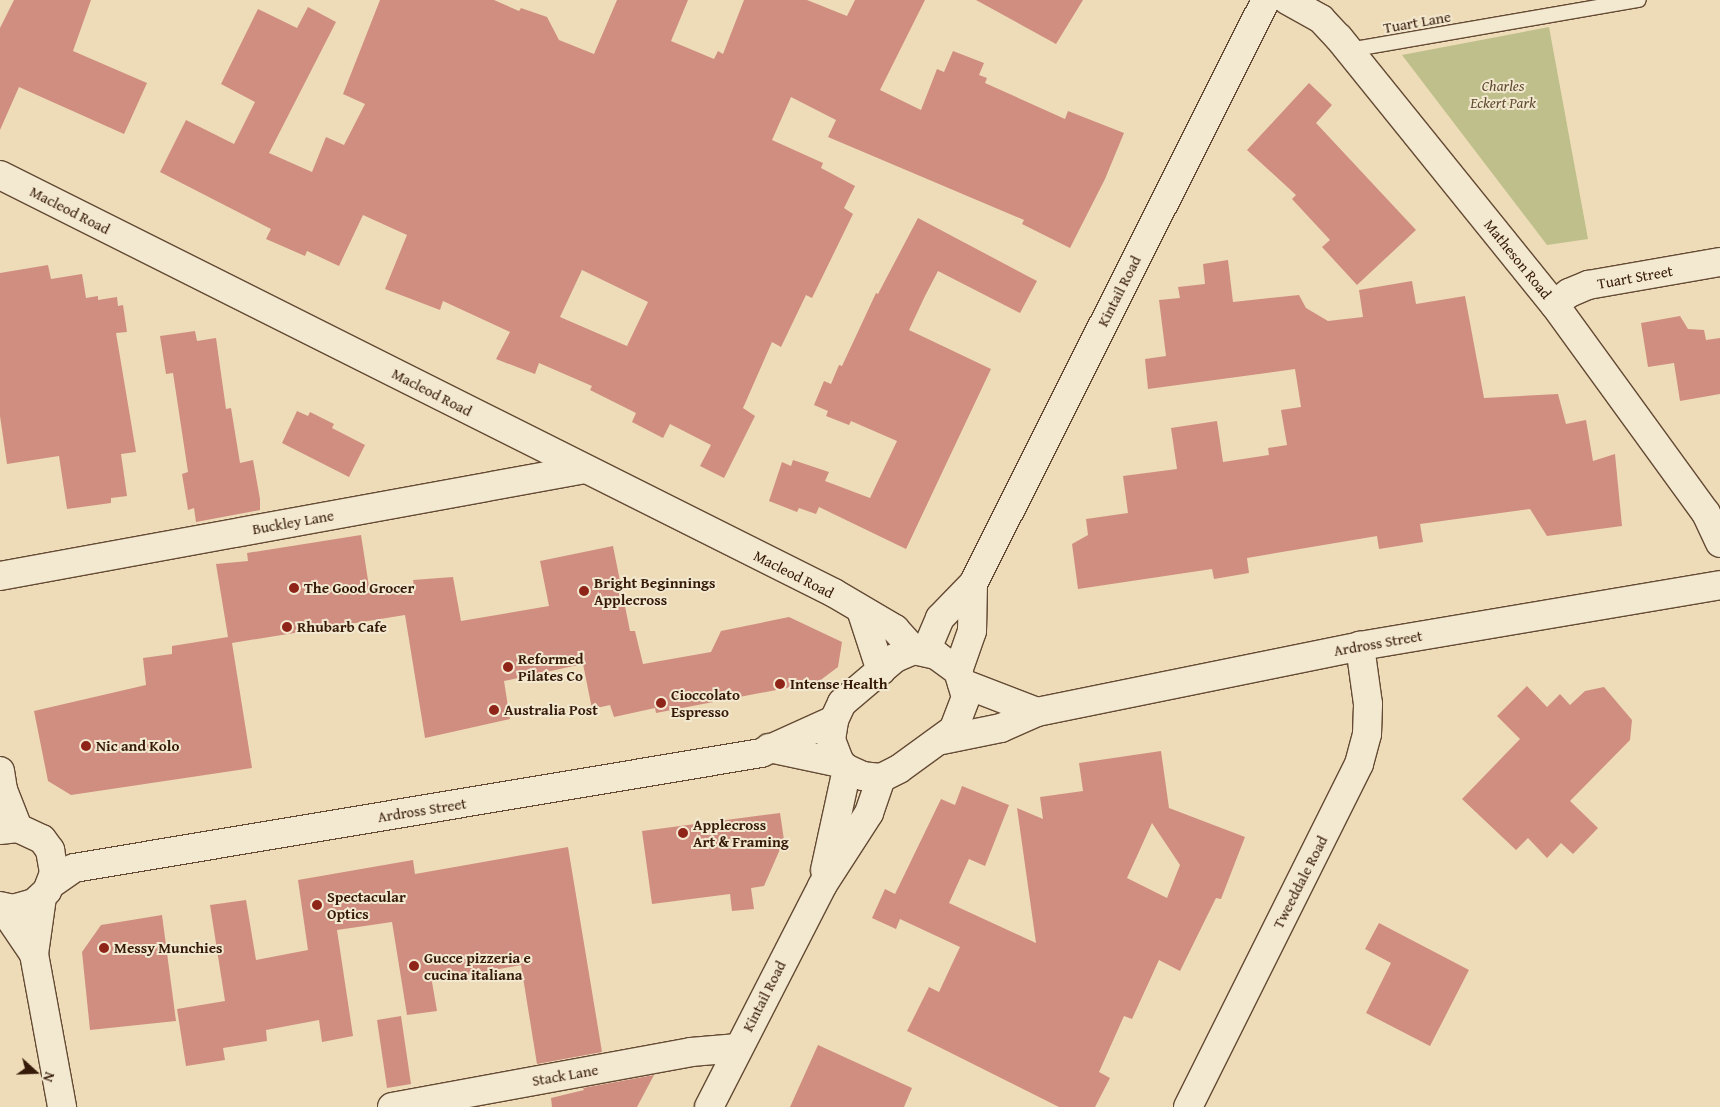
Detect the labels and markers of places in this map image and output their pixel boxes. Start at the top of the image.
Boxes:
place label: Bright Beginnings Applecross [594,573,715,608]
place label: The Good Grocer [304,579,414,597]
marker: The Good Grocer [288,582,300,594]
marker: Bright Beginnings Applecross [578,585,590,597]
place label: Rhubarb Cafe [297,618,387,636]
marker: Rhubarb Cafe [281,621,293,633]
place label: Reformed Pilates Co [518,649,584,684]
marker: Reformed Pilates Co [502,661,514,673]
place label: Intense Health [790,675,888,693]
marker: Intense Health [774,678,786,690]
place label: Cioccolato Espresso [671,685,740,720]
marker: Cioccolato Espresso [655,697,667,709]
place label: Australia Post [504,701,598,719]
marker: Australia Post [488,704,500,716]
place label: Nic and Kolo [96,737,179,755]
marker: Nic and Kolo [80,740,92,752]
place label: Applecross Art & Framing [693,815,789,850]
marker: Applecross Art & Framing [677,827,689,839]
place label: Spectacular Optics [327,887,406,922]
marker: Spectacular Optics [311,899,323,911]
place label: Messy Munchies [114,939,223,957]
marker: Messy Munchies [98,942,110,954]
place label: Gucce pizzeria e cucina italiana [424,948,531,983]
marker: Gucce pizzeria e cucina italiana [408,960,420,972]

